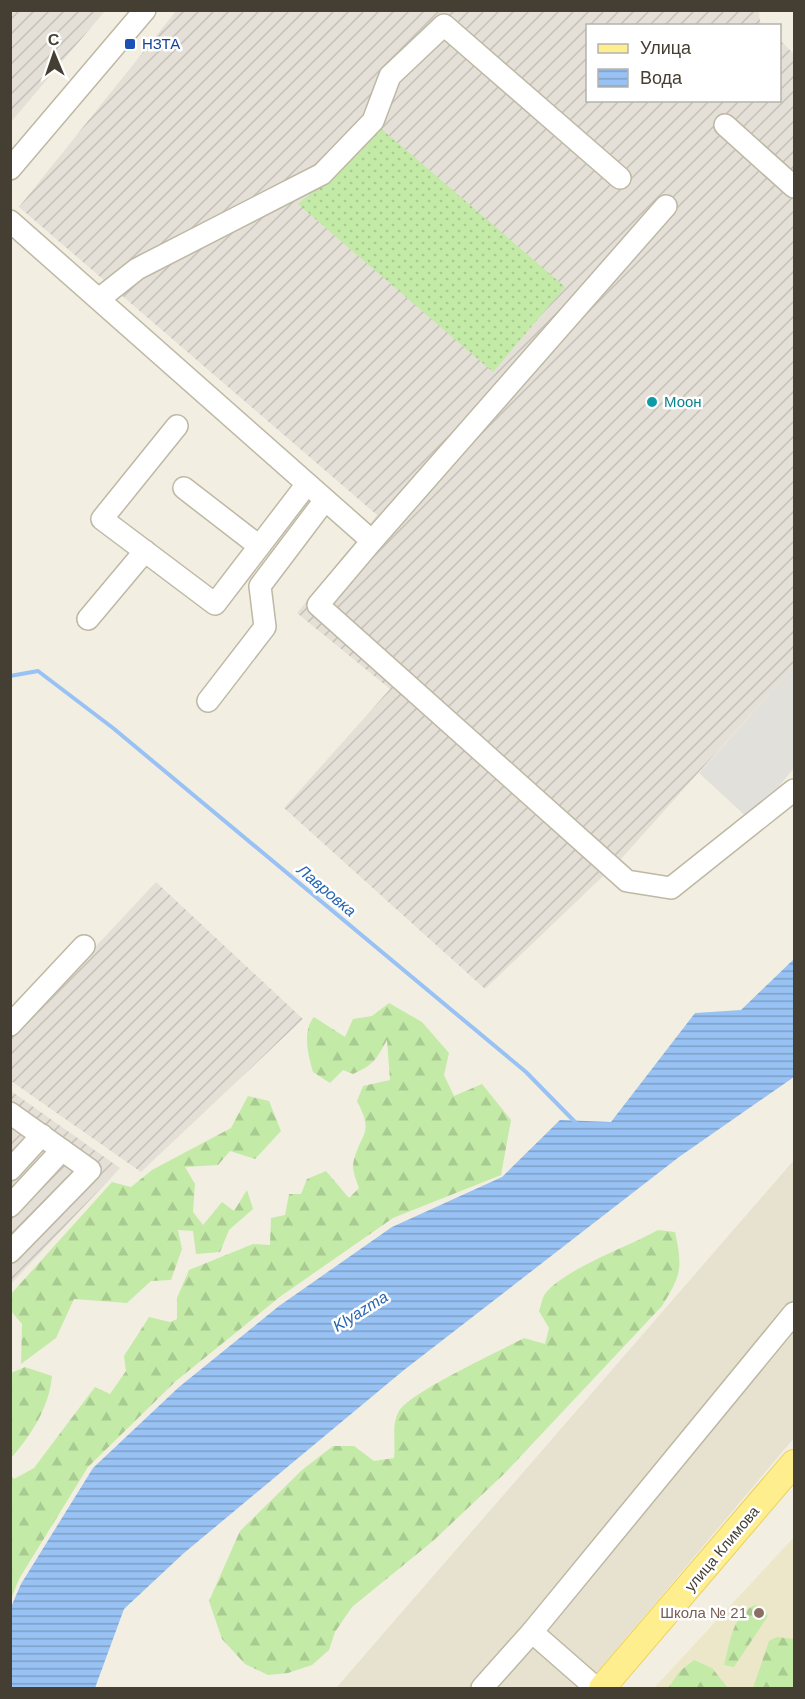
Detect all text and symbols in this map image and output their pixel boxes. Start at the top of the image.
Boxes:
north arrow [24,24,84,84]
legend [586,24,781,102]
text: С [47,31,60,48]
place label: НЗТА [142,35,180,52]
marker: НЗТА [123,37,137,51]
text: Улица [640,38,692,58]
text: Вода [640,68,683,88]
place label: Моон [664,393,702,410]
marker: Моон [645,395,659,409]
water label: Лавровка [293,860,359,920]
water label: Klyazma [330,1288,391,1335]
street label: улица Климова [681,1502,763,1595]
place label: Школа № 21 [660,1604,747,1621]
marker: Школа № 21 [752,1606,766,1620]

